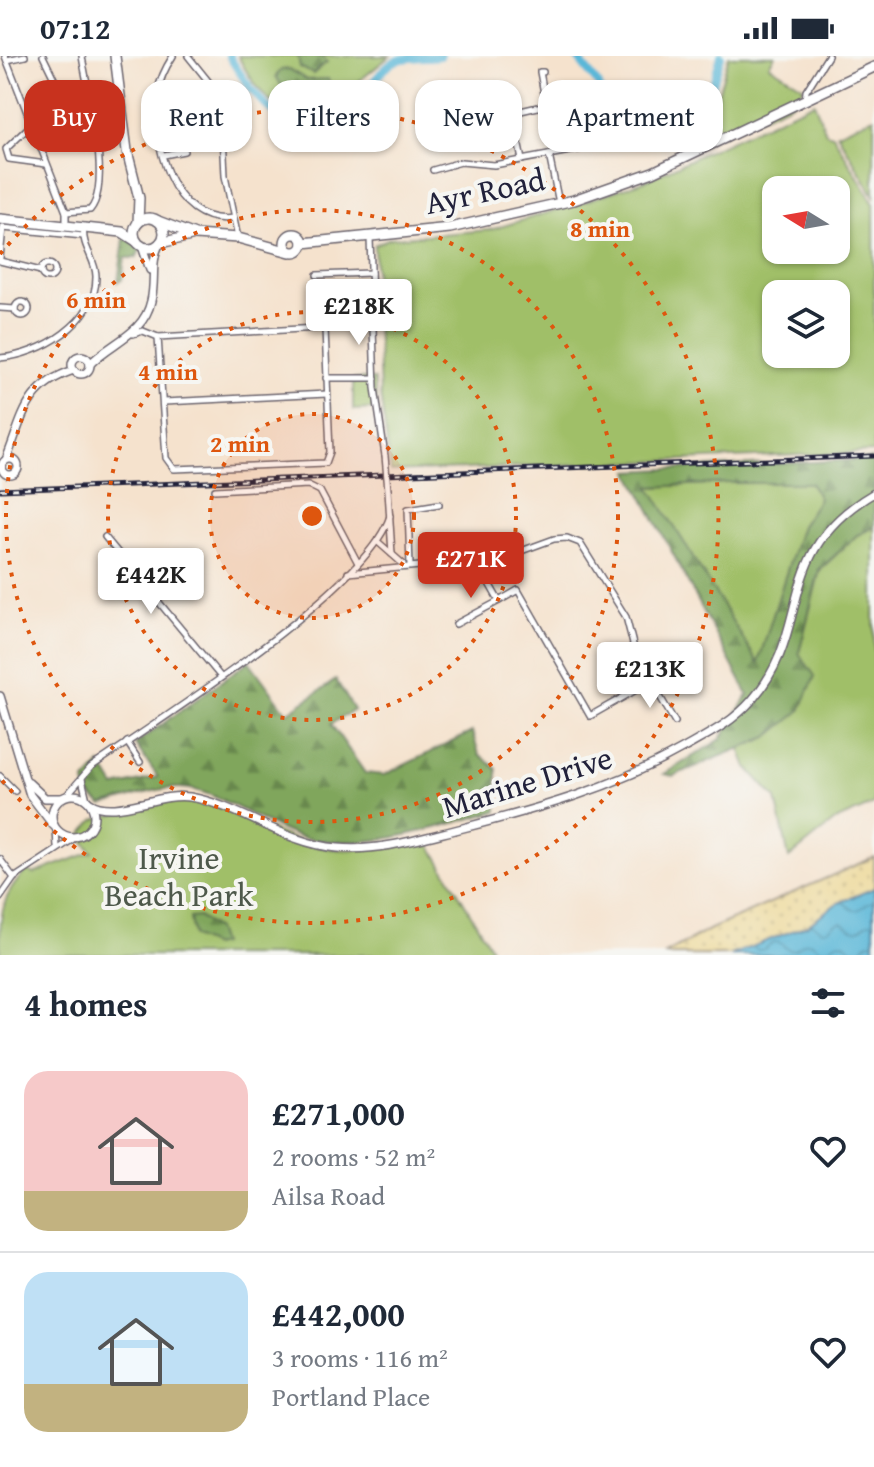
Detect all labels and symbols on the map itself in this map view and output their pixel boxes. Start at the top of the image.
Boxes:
street label: Ayr Road [421,155,549,226]
north arrow [762,176,850,264]
text: 8 min [570,211,630,246]
pin: £218K [303,279,415,347]
text: 6 min [66,282,126,317]
text: 4 min [138,354,198,389]
text: 2 min [210,426,270,461]
centre of rings [298,502,326,530]
pin: £271K [415,532,527,600]
pin: £442K [95,548,207,616]
pin: £213K [594,642,706,710]
street label: Marine Drive [436,733,618,830]
park label: Irvine Beach Park [105,834,254,918]

